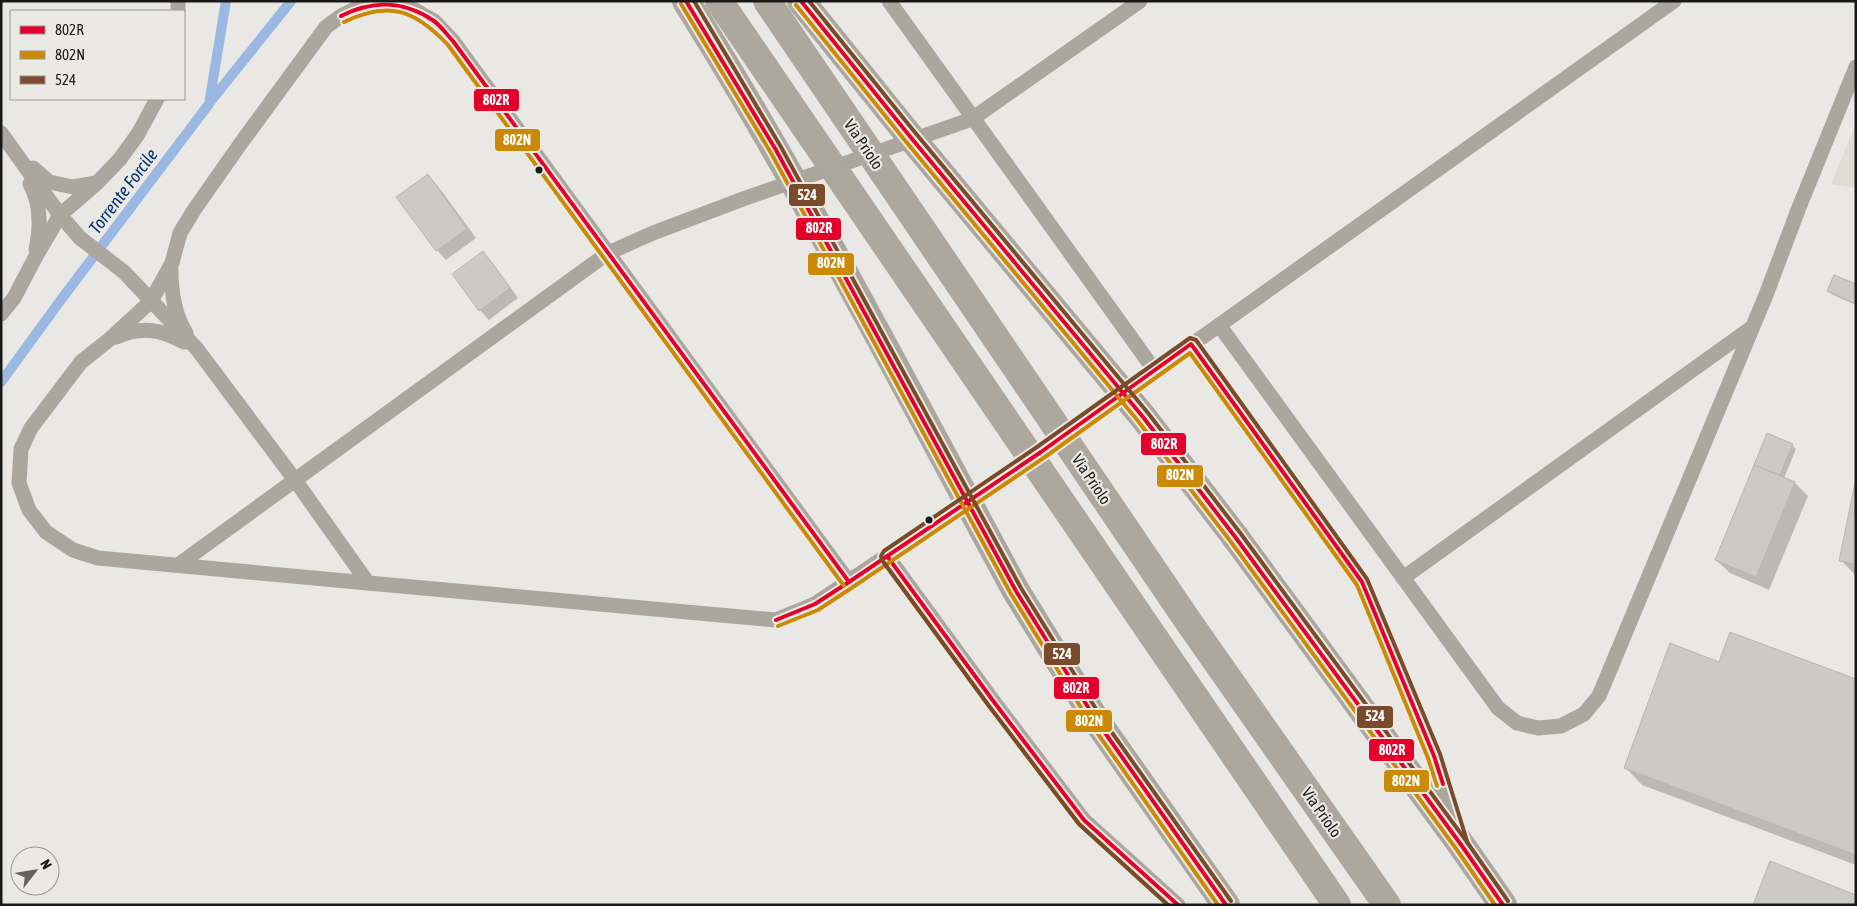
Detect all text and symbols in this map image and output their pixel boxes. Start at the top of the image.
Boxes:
legend [10,10,185,100]
text: 802R [55,21,84,38]
text: 802N [55,46,85,63]
text: 524 [55,71,76,88]
line badge: 802R [473,88,520,112]
text: 802R [483,92,509,108]
street label: Via Priolo [841,116,887,172]
line badge: 802N [494,128,541,152]
text: 802N [503,132,531,148]
water label: Torrente Forcile [84,144,162,238]
unlabelled marker [534,165,544,175]
line badge: 524 [788,183,826,207]
text: 524 [797,187,817,203]
line badge: 802R [795,217,842,241]
text: 802R [806,220,832,236]
line badge: 802N [807,252,855,276]
text: 802N [817,255,845,271]
line badge: 802R [1140,432,1187,456]
text: 802R [1151,436,1177,452]
street label: Via Priolo [1069,451,1115,507]
line badge: 802N [1156,464,1204,488]
text: 802N [1166,467,1194,483]
unlabelled marker [924,515,934,525]
line badge: 524 [1043,642,1081,666]
text: 524 [1052,646,1072,662]
line badge: 802R [1053,676,1100,700]
text: 802R [1063,680,1089,696]
line badge: 524 [1356,705,1394,729]
text: 524 [1365,708,1385,724]
line badge: 802N [1065,709,1113,733]
text: 802N [1075,713,1103,729]
line badge: 802R [1368,738,1415,762]
text: 802R [1379,742,1405,758]
line badge: 802N [1383,769,1430,793]
text: 802N [1392,773,1420,789]
street label: Via Priolo [1298,784,1346,840]
north arrow [10,846,60,896]
text: N [37,857,55,872]

